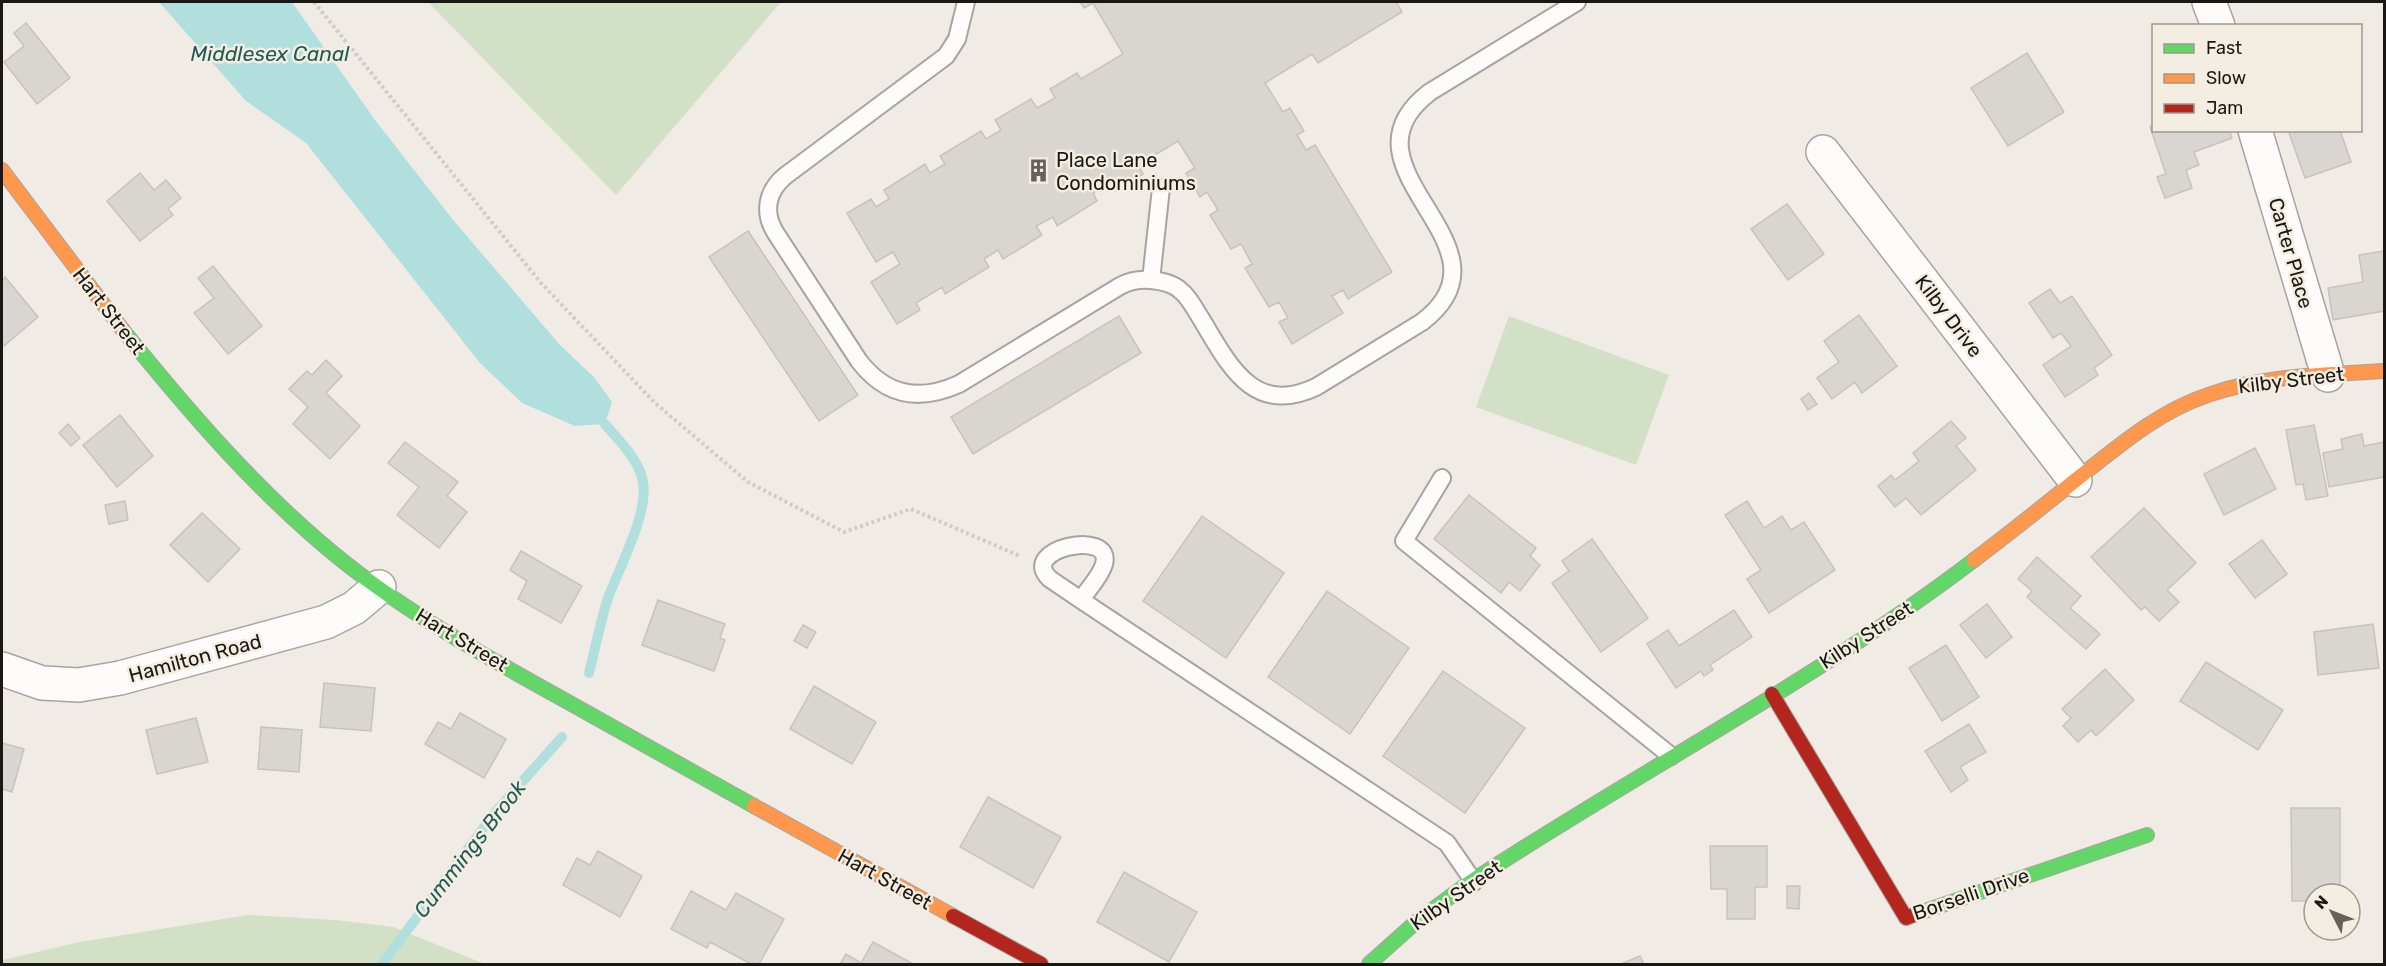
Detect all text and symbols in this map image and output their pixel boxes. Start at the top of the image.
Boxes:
legend [2152,24,2362,132]
text: Fast [2206,37,2242,59]
water label: Middlesex Canal [191,41,350,66]
text: Slow [2206,67,2246,89]
text: Jam [2206,97,2243,119]
place label: Place Lane Condominiums [1056,148,1196,195]
building icon: Place Lane Condominiums [1025,158,1051,184]
street label: Carter Place [2264,195,2318,311]
street label: Hart Street [68,263,150,359]
street label: Kilby Drive [1910,270,1988,362]
street label: Kilby Street [2237,362,2345,398]
street label: Kilby Street [1815,596,1917,674]
street label: Hart Street [411,603,513,677]
street label: Hamilton Road [126,629,264,687]
water label: Cummings Brook [408,774,532,922]
street label: Hart Street [834,843,936,915]
street label: Kilby Street [1406,855,1507,935]
street label: Borselli Drive [1910,863,2032,925]
north arrow [2302,882,2362,942]
text: N [2310,892,2332,913]

